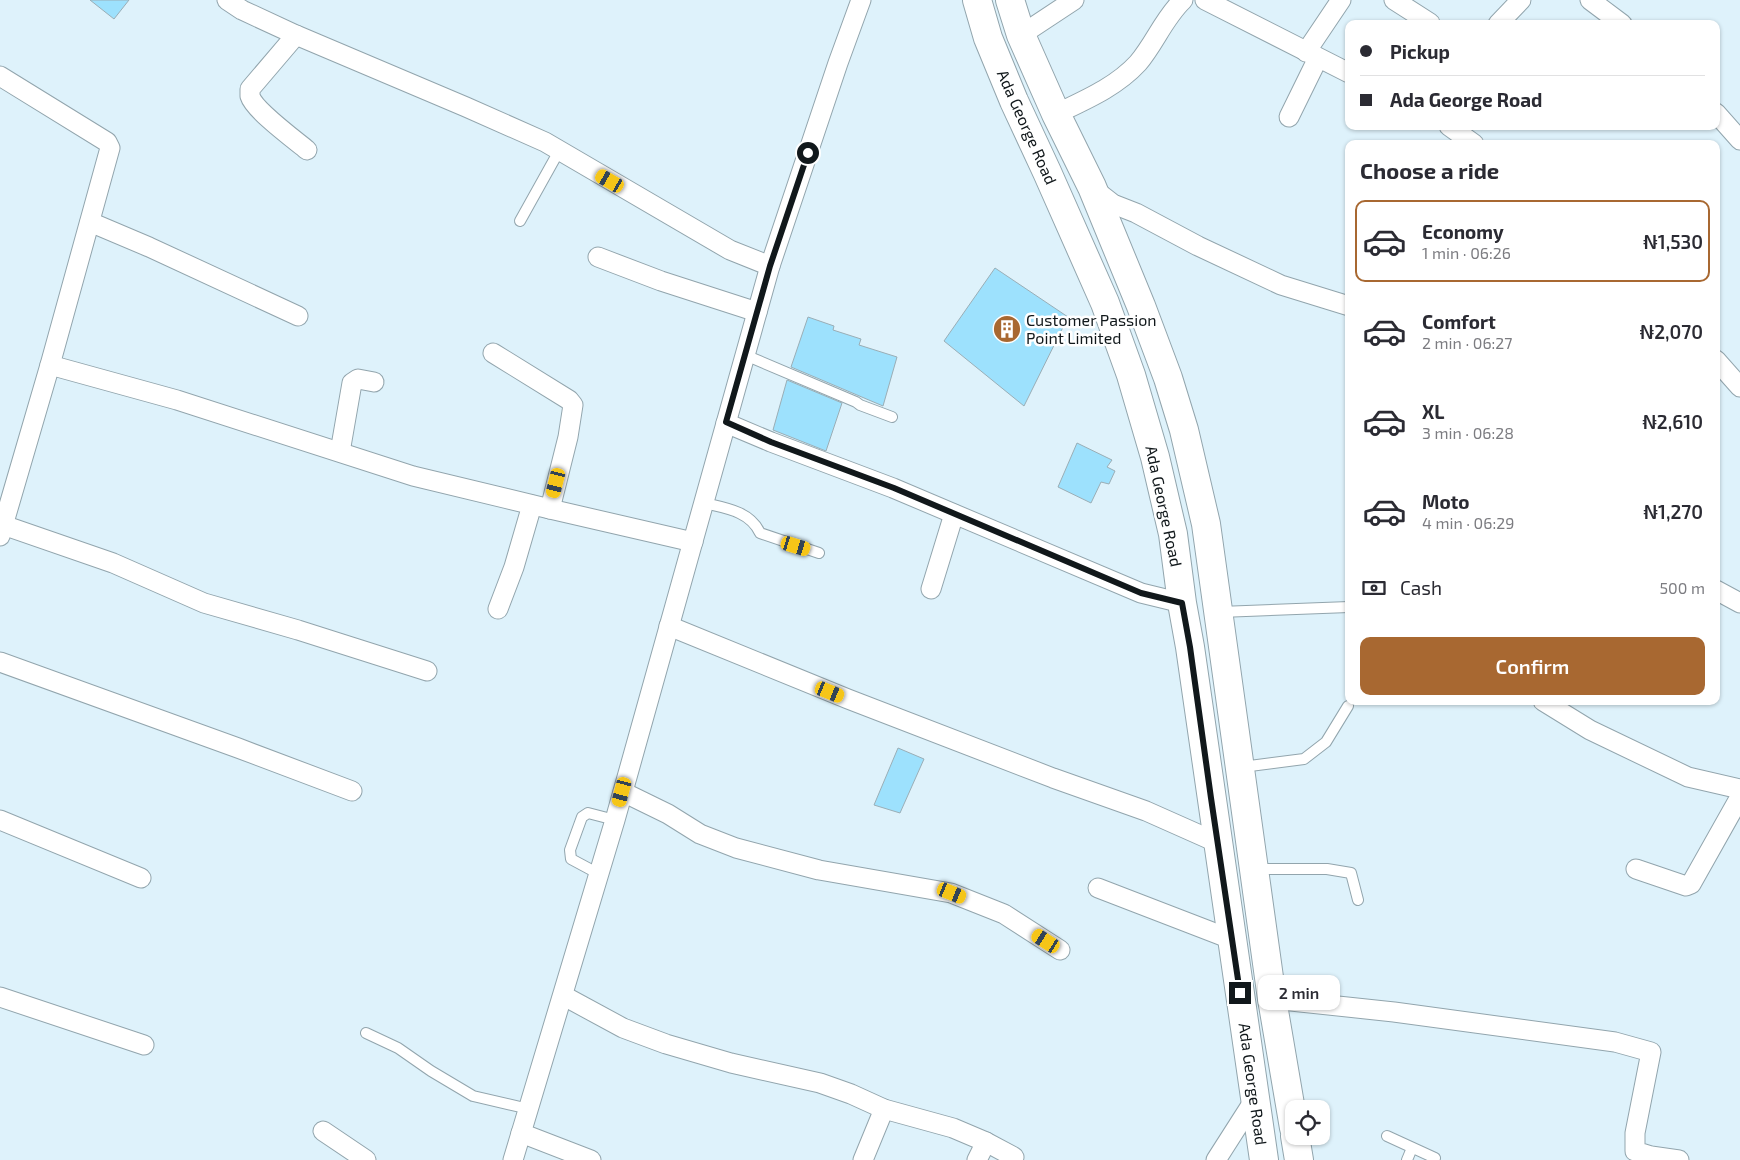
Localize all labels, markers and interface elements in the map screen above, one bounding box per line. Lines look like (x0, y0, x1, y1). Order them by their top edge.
text: Pickup (1390, 40, 1450, 63)
street label: Ada George Road (994, 67, 1061, 187)
text: Ada George Road (1390, 88, 1542, 111)
route start (797, 142, 819, 164)
text: Choose a ride (1360, 157, 1499, 183)
car (593, 167, 626, 195)
icon: car (1362, 219, 1407, 264)
text: Economy (1422, 220, 1504, 243)
text: ₦1,530 (1643, 230, 1703, 253)
text: 1 min · 06:26 (1422, 243, 1511, 262)
icon: car (1362, 309, 1407, 354)
place label: Customer Passion Point Limited (1026, 310, 1157, 347)
text: Comfort (1422, 310, 1496, 333)
building icon: Customer Passion Point Limited (992, 314, 1022, 344)
text: ₦2,070 (1640, 320, 1703, 343)
text: 2 min · 06:27 (1422, 333, 1513, 352)
icon: car (1362, 399, 1407, 444)
text: XL (1422, 400, 1444, 423)
text: ₦2,610 (1642, 410, 1703, 433)
text: 3 min · 06:28 (1422, 423, 1514, 442)
street label: Ada George Road (1142, 444, 1187, 568)
car (545, 467, 566, 499)
icon: car (1362, 489, 1407, 534)
text: Moto (1422, 490, 1470, 513)
text: ₦1,270 (1643, 500, 1703, 523)
text: 4 min · 06:29 (1422, 513, 1514, 532)
car (779, 534, 812, 558)
icon: cash (1360, 574, 1388, 602)
text: Cash (1400, 576, 1442, 599)
text: 500 m (1660, 578, 1705, 597)
button: Confirm (1360, 637, 1705, 695)
car (813, 679, 846, 705)
car (610, 776, 633, 808)
car (935, 880, 968, 906)
car (1029, 927, 1062, 955)
callout: 2 min (1258, 976, 1340, 1010)
route end (1229, 982, 1251, 1004)
text: 2 min (1279, 983, 1319, 1002)
street label: Ada George Road (1235, 1021, 1271, 1146)
map controls (1285, 1100, 1330, 1145)
button: locate (1285, 1100, 1330, 1145)

